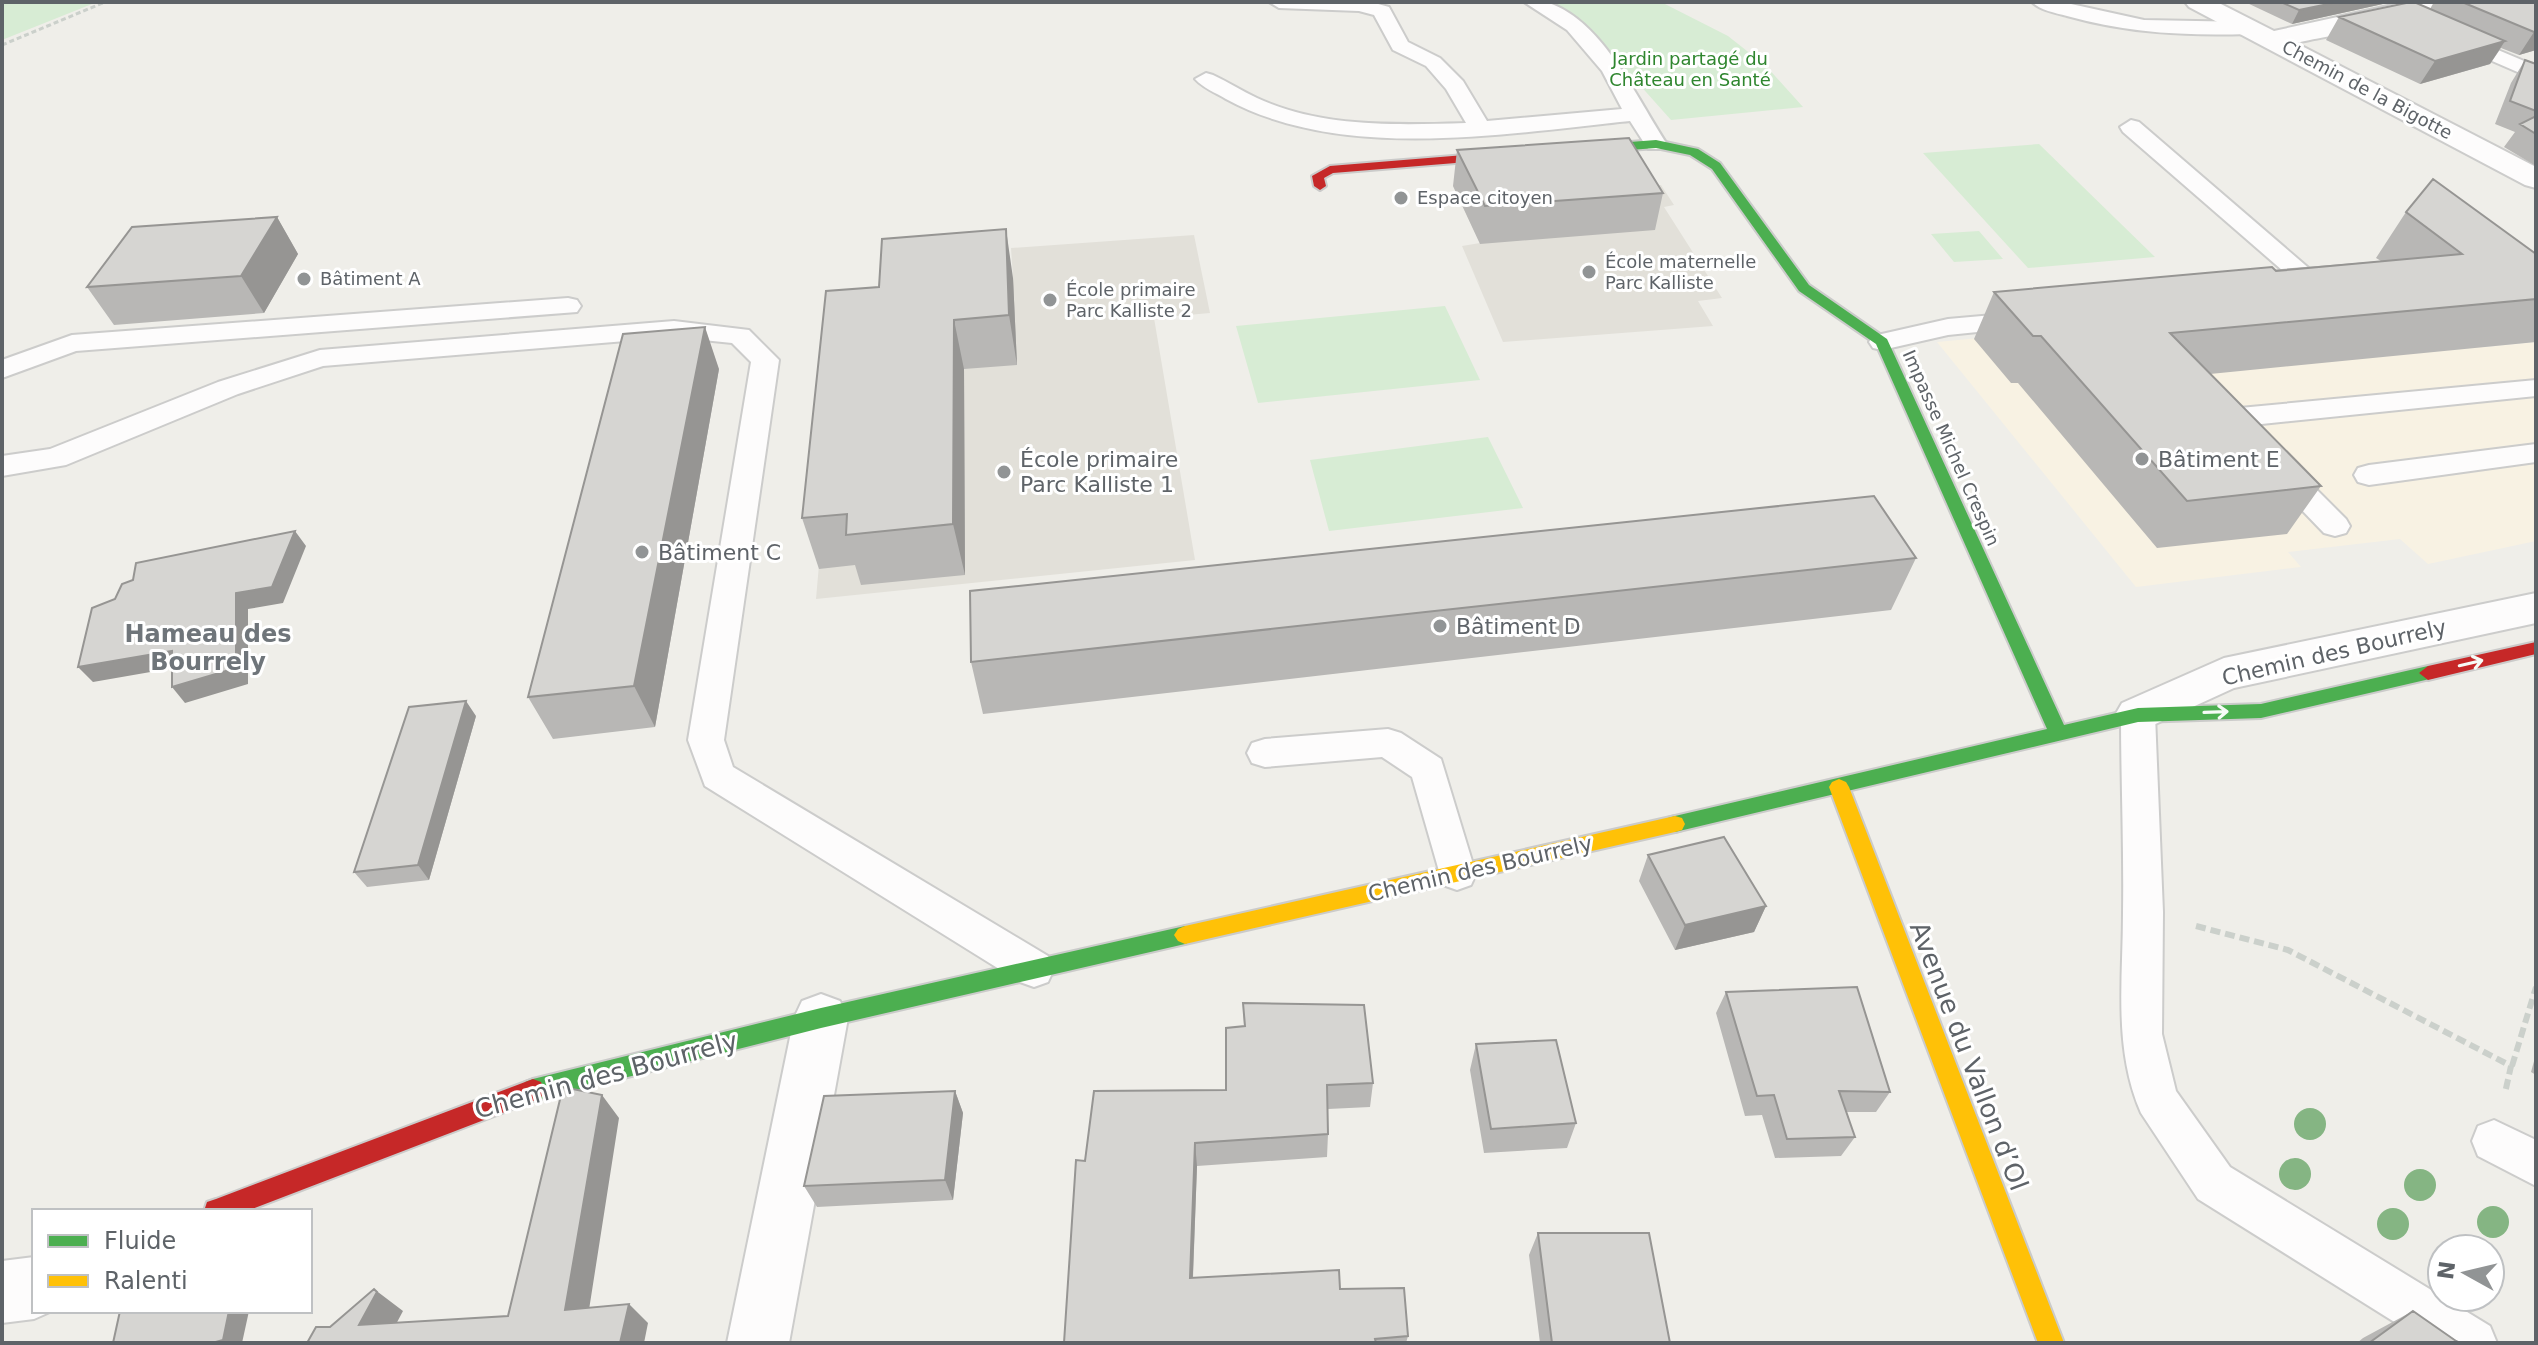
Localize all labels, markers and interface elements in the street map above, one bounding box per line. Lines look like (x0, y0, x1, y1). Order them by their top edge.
street label: Chemin de la Bigotte (2279, 36, 2456, 143)
park label: Jardin partagé du Château en Santé (1609, 48, 1771, 90)
place label: Espace citoyen (1417, 187, 1553, 208)
marker: Espace citoyen (1392, 189, 1410, 207)
place label: École maternelle Parc Kalliste (1605, 251, 1756, 293)
marker: École maternelle Parc Kalliste (1580, 263, 1598, 281)
place label: Bâtiment A (320, 268, 421, 289)
marker: Bâtiment A (295, 270, 313, 288)
place label: École primaire Parc Kalliste 2 (1066, 279, 1196, 321)
marker: École primaire Parc Kalliste 2 (1041, 291, 1059, 309)
street label: Impasse Michel Crespin (1899, 347, 2004, 549)
place label: École primaire Parc Kalliste 1 (1020, 447, 1178, 497)
place label: Bâtiment E (2158, 447, 2280, 472)
marker: Bâtiment E (2133, 450, 2151, 468)
marker: École primaire Parc Kalliste 1 (995, 463, 1013, 481)
place label: Bâtiment C (658, 540, 781, 565)
marker: Bâtiment C (633, 543, 651, 561)
place label: Bâtiment D (1456, 614, 1581, 639)
street label: Chemin des Bourrely (2219, 614, 2449, 690)
marker: Bâtiment D (1431, 617, 1449, 635)
district label: Hameau des Bourrely (125, 620, 291, 676)
one-way arrow (2458, 655, 2483, 670)
one-way arrow (2202, 705, 2229, 720)
street label: Chemin des Bourrely (1365, 830, 1595, 906)
street label: Avenue du Vallon d’Ol (1904, 917, 2034, 1195)
street label: Chemin des Bourrely (471, 1025, 741, 1125)
legend (32, 1209, 312, 1313)
text: Fluide (104, 1227, 176, 1255)
north arrow (2426, 1233, 2506, 1313)
text: N (2433, 1259, 2460, 1281)
text: Ralenti (104, 1267, 188, 1295)

